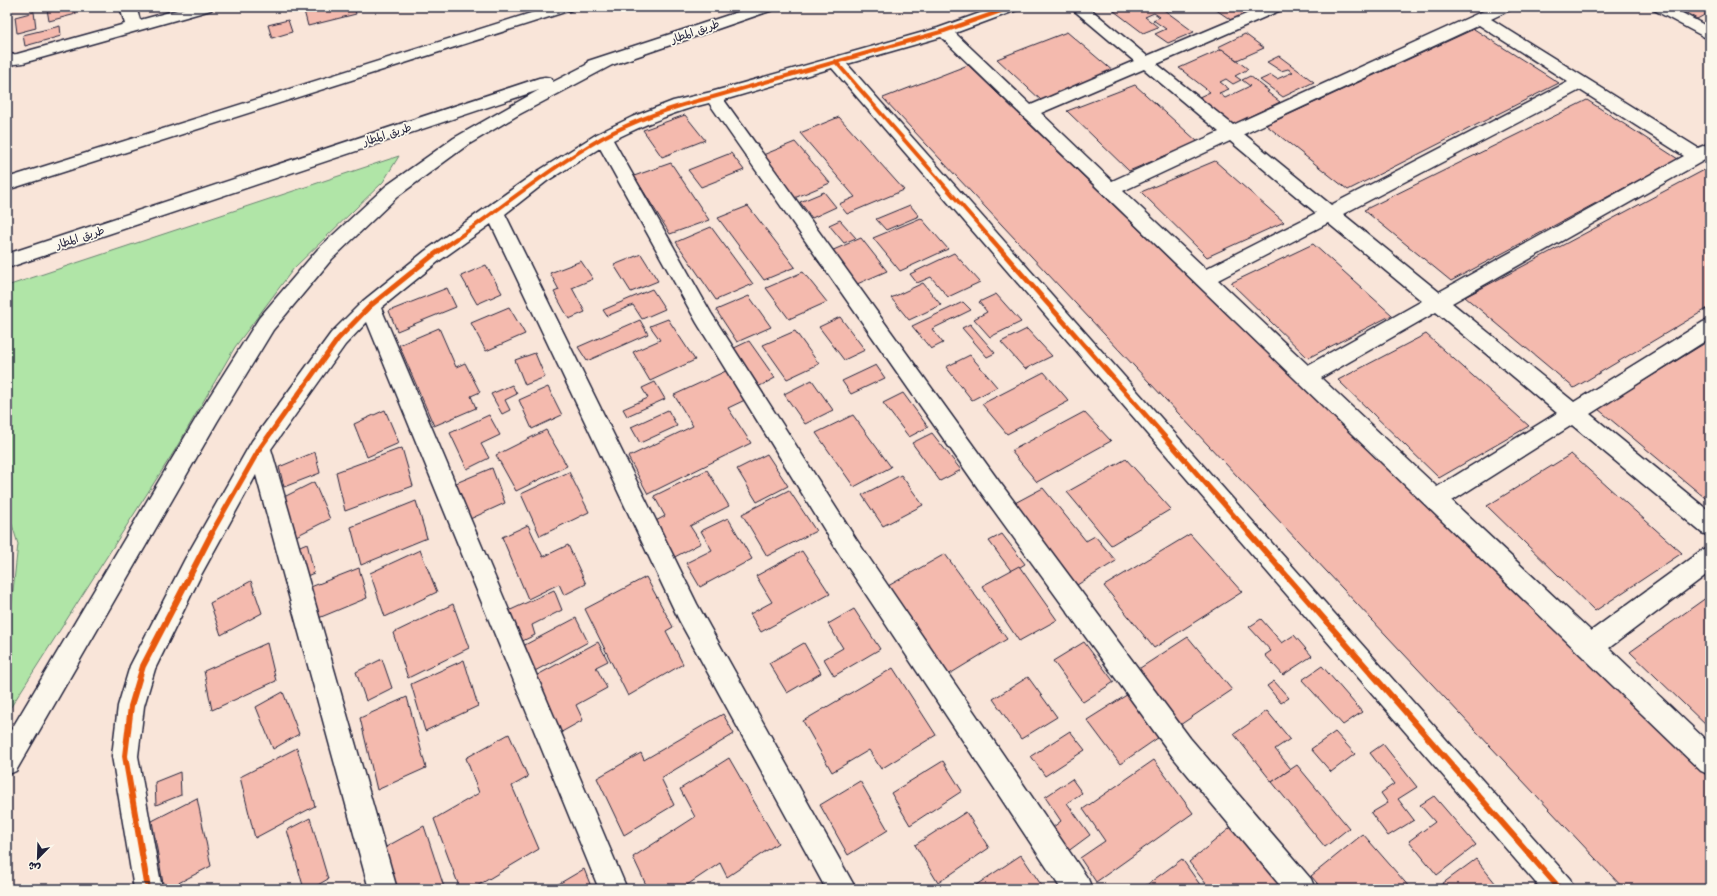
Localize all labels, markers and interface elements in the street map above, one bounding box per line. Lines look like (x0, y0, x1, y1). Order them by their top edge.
street label: طريق المطار (668, 16, 722, 47)
street label: طريق المطار (360, 120, 414, 150)
street label: طريق المطار (53, 223, 107, 253)
north arrow (18, 838, 58, 878)
text: ش (26, 857, 43, 876)

